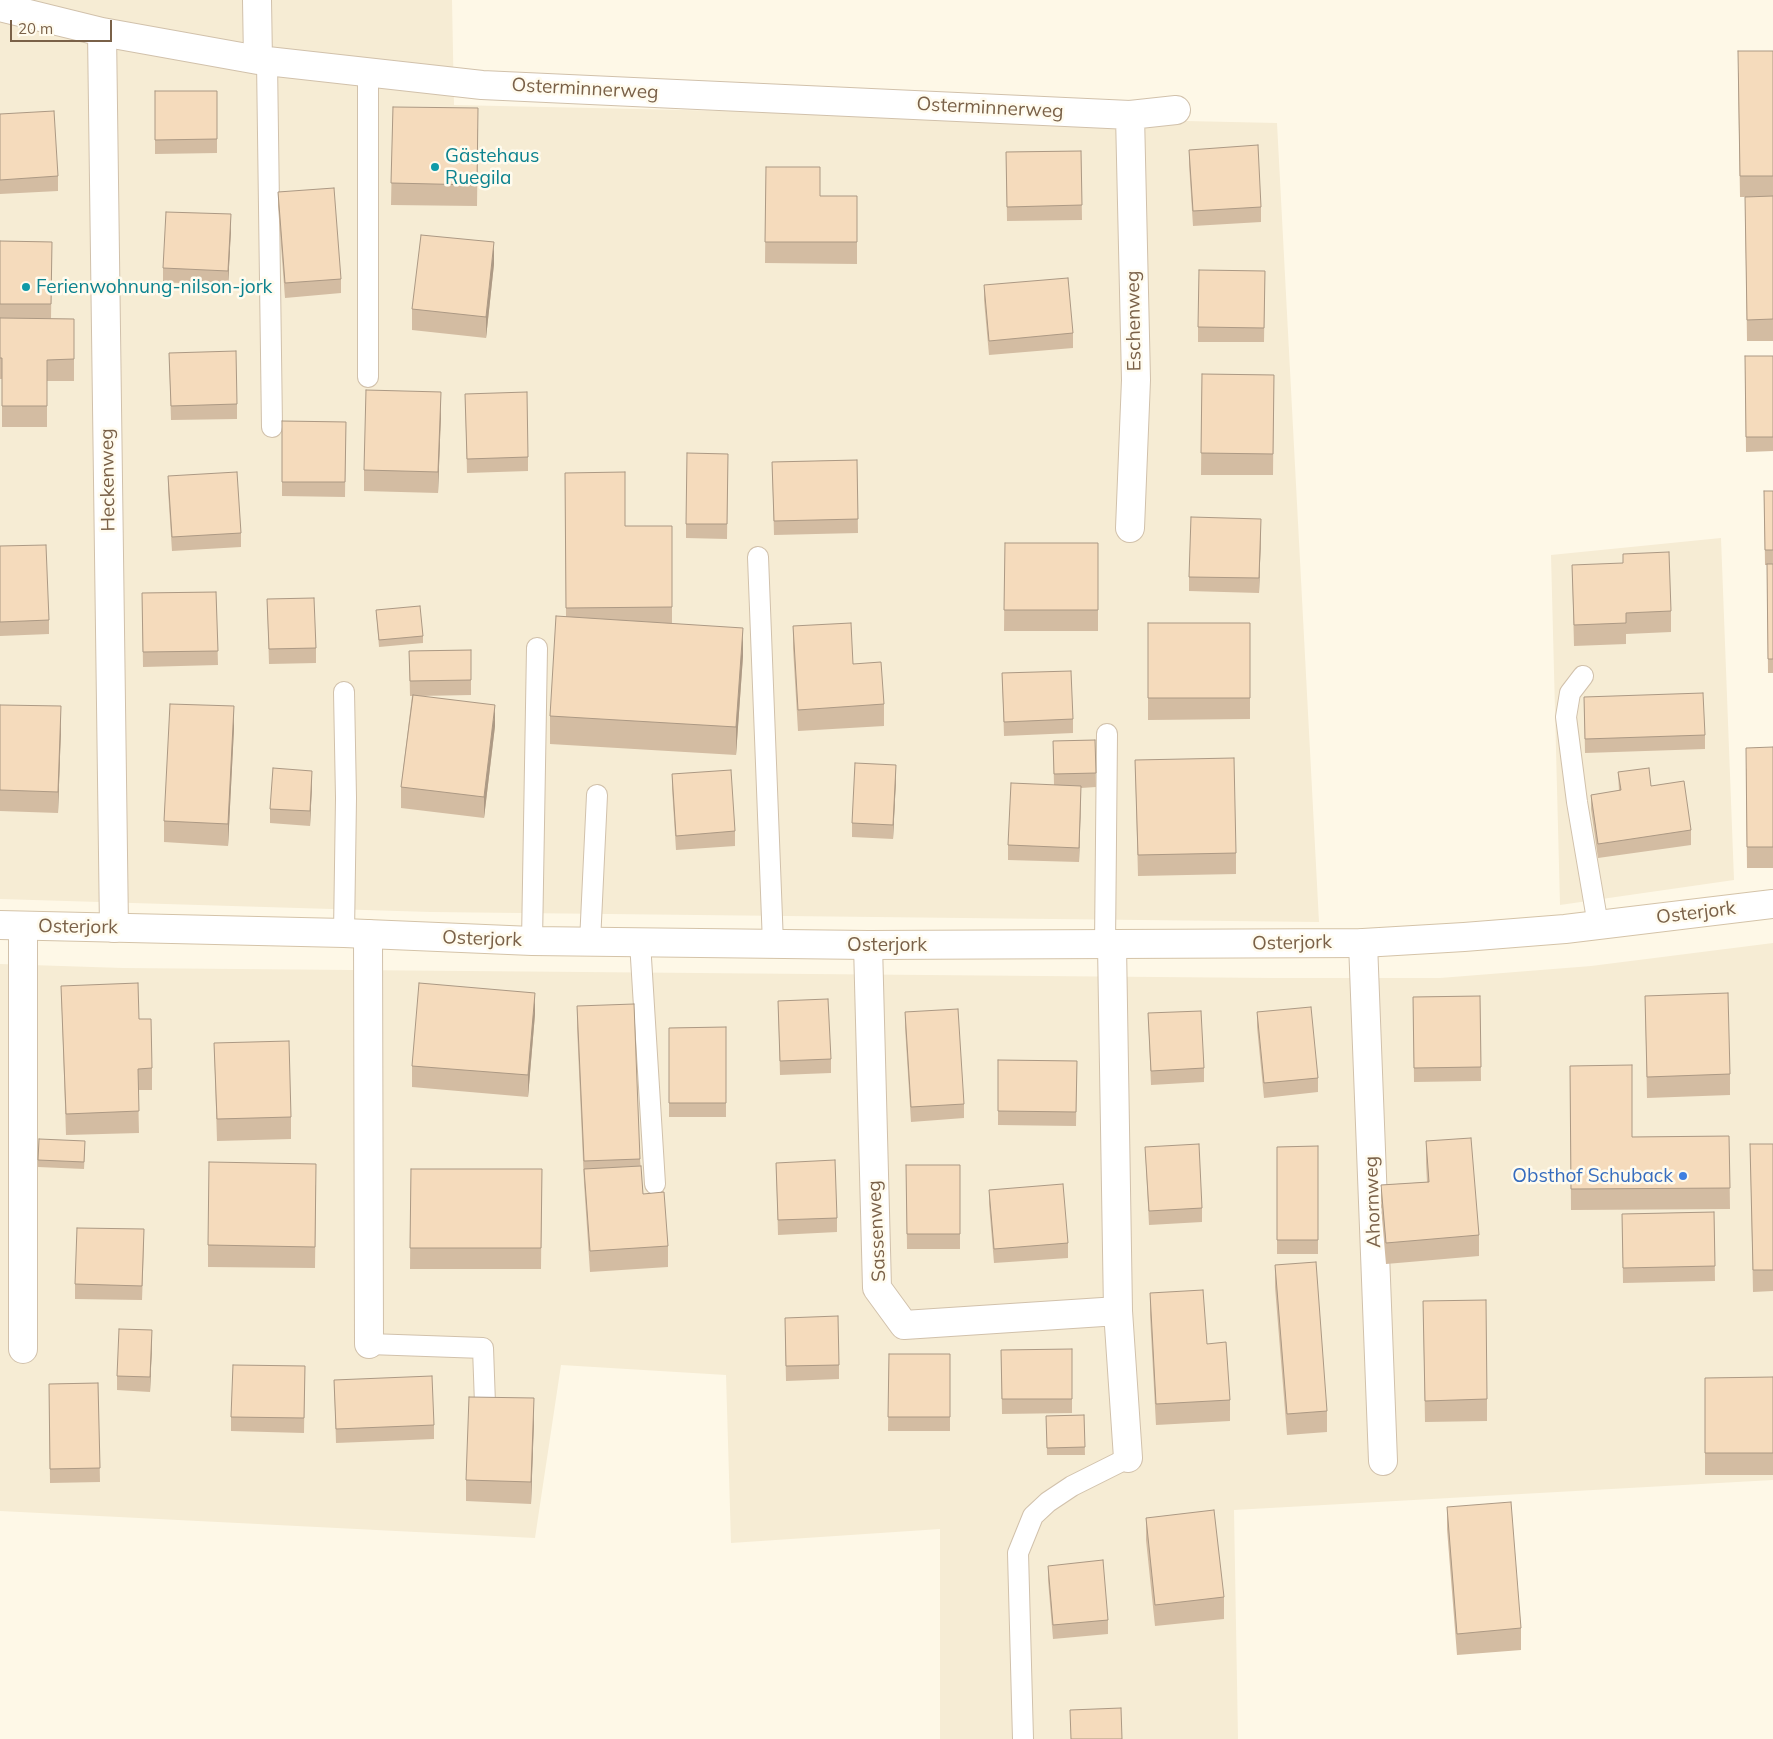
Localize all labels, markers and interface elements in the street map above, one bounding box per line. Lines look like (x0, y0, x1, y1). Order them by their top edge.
scale bar (12, 10, 115, 42)
text: 20 m (18, 19, 53, 38)
street label: Osterminnerweg (511, 74, 659, 104)
street label: Osterminnerweg (916, 93, 1064, 123)
place label: Gästehaus Ruegila (445, 145, 539, 189)
marker: Gästehaus Ruegila (429, 161, 441, 173)
street label: Eschenweg (1122, 271, 1146, 371)
place label: Ferienwohnung-nilson-jork (36, 276, 272, 298)
marker: Ferienwohnung-nilson-jork (20, 281, 32, 293)
street label: Heckenweg (96, 428, 120, 532)
street label: Osterjork (1655, 897, 1737, 929)
street label: Osterjork (38, 915, 118, 939)
street label: Osterjork (442, 926, 522, 952)
street label: Osterjork (1252, 931, 1332, 955)
street label: Osterjork (847, 934, 927, 956)
street label: Ahornweg (1360, 1156, 1386, 1248)
place label: Obsthof Schuback (1512, 1165, 1673, 1187)
marker: Obsthof Schuback (1677, 1170, 1689, 1182)
street label: Sassenweg (863, 1180, 891, 1282)

